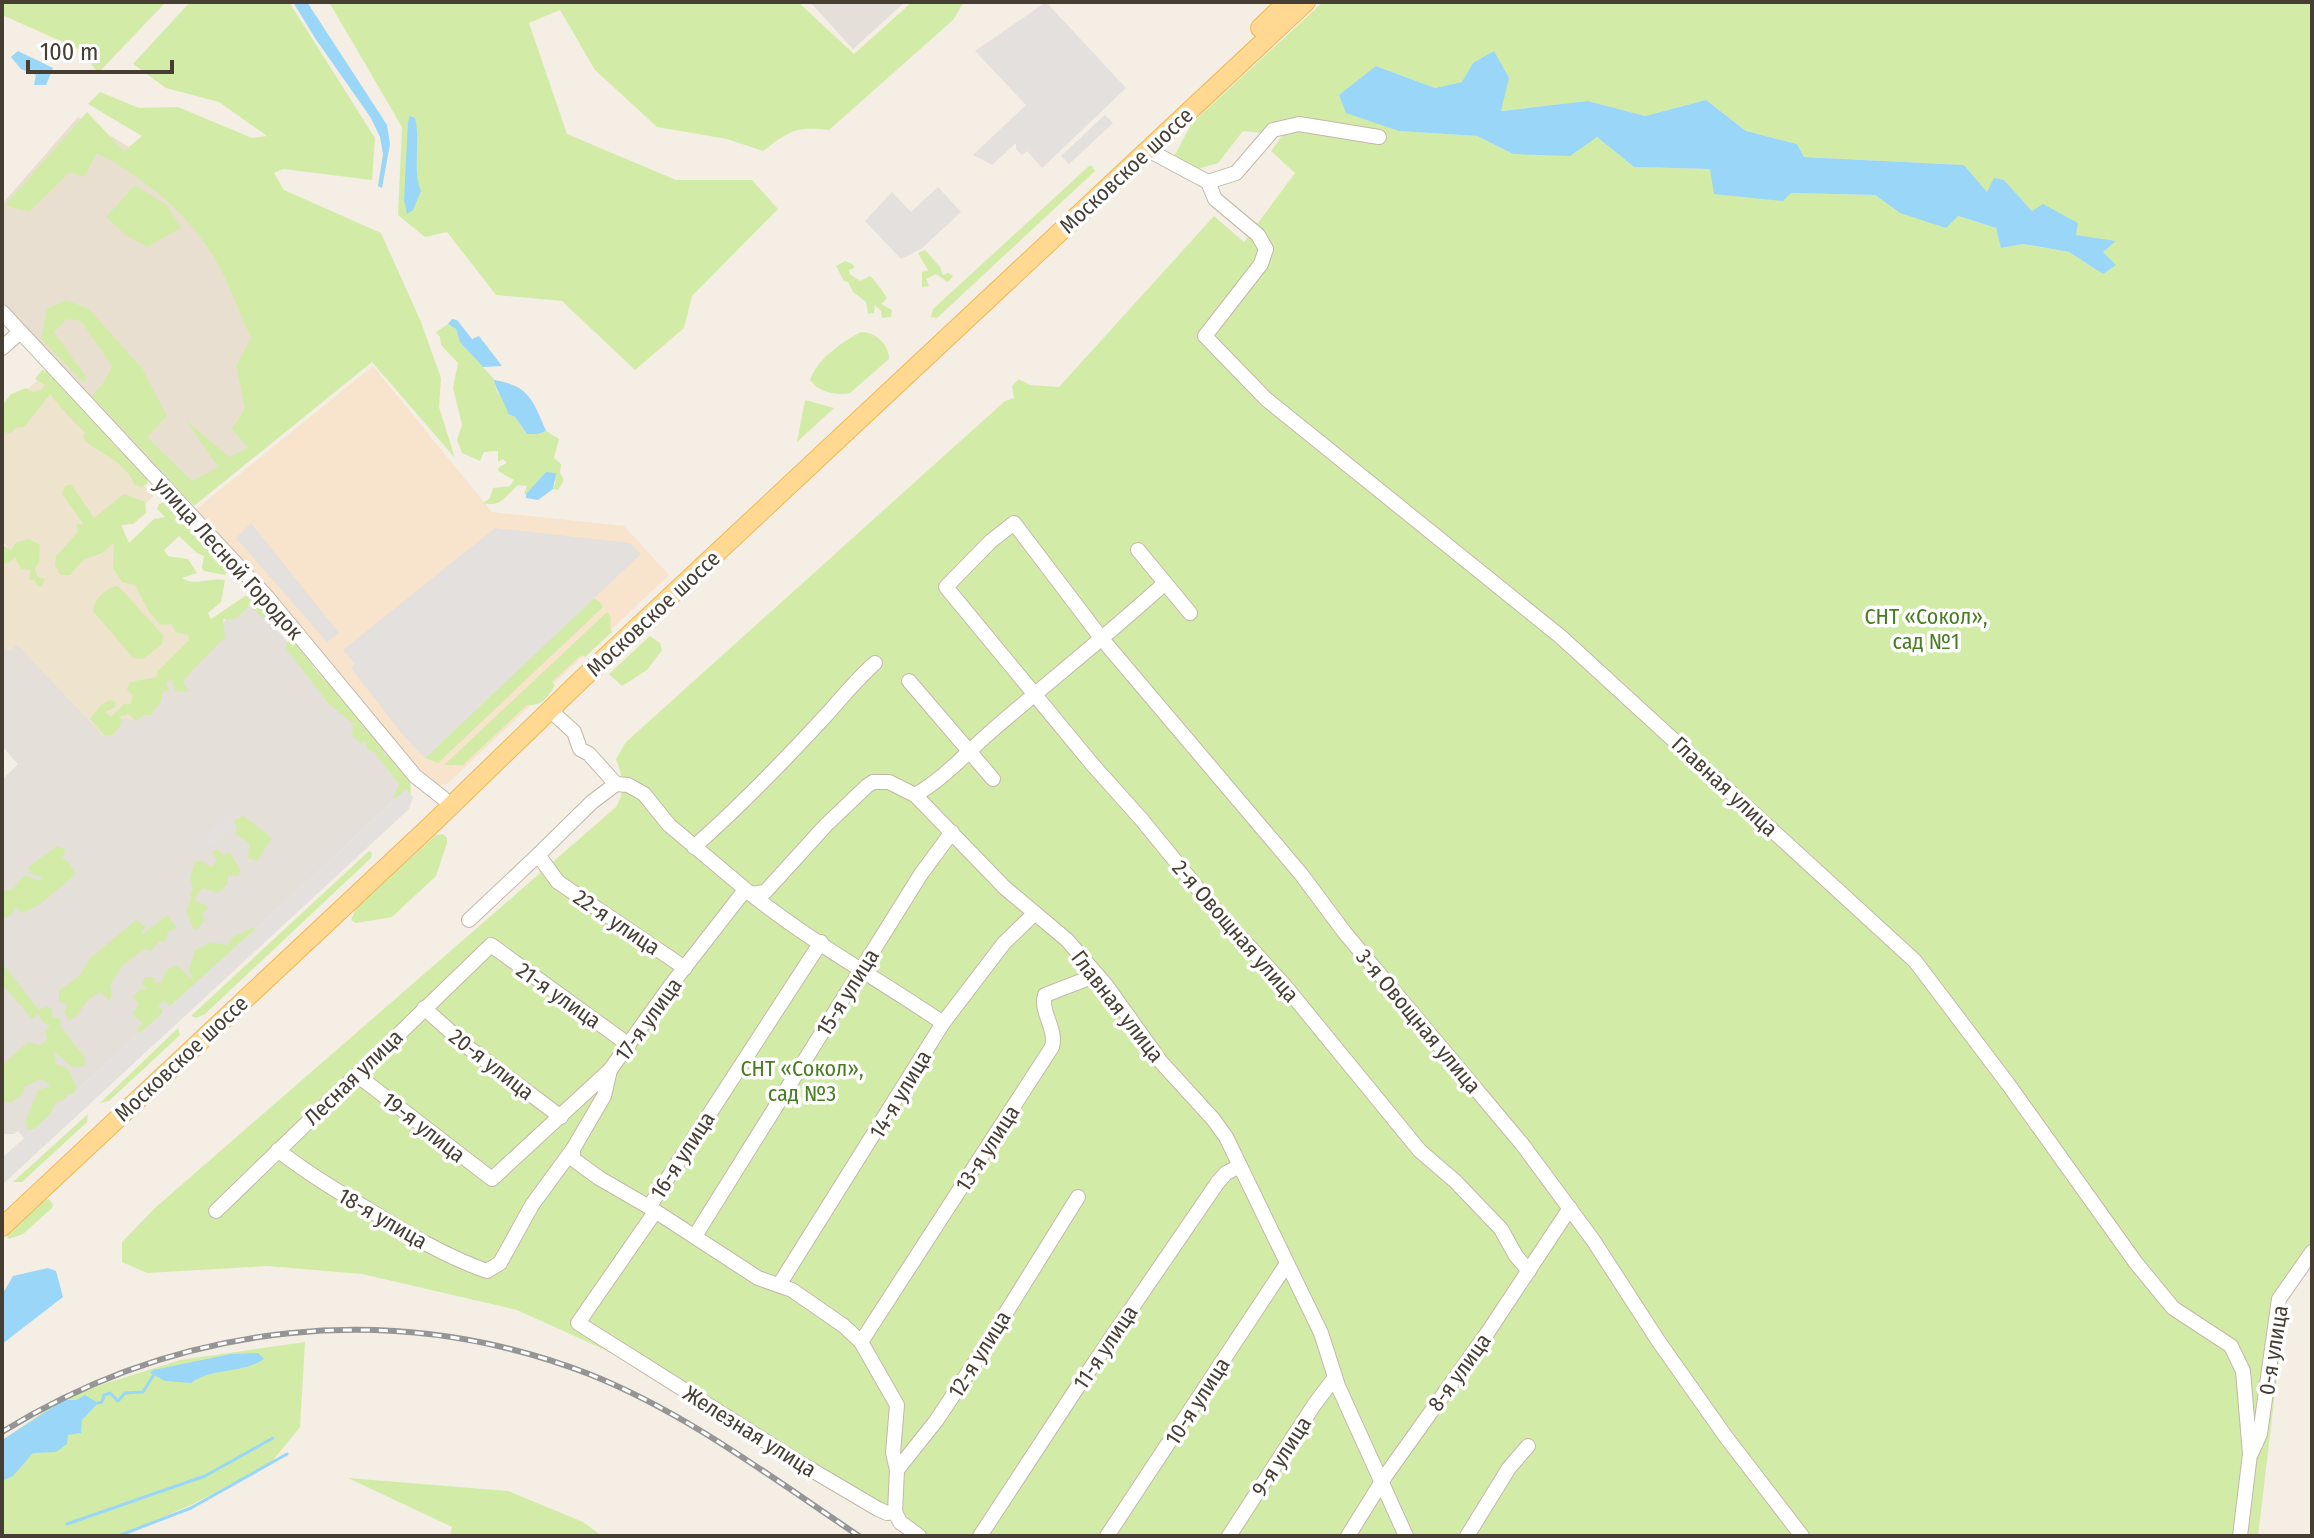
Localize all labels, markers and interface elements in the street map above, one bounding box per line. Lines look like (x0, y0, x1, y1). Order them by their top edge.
scale bar (28, 24, 172, 74)
text: 100 m (40, 38, 98, 66)
street label: Московское шоссе (1054, 102, 1199, 239)
street label: улица Лесной Городок (149, 472, 309, 646)
street label: Московское шоссе (581, 545, 726, 682)
park label: СНТ «Сокол», сад №1 (1864, 603, 1988, 655)
street label: Главная улица (1666, 731, 1783, 842)
street label: 2-я Овощная улица (1167, 855, 1305, 1008)
street label: 22-я улица (568, 884, 665, 961)
street label: 15-я улица (810, 944, 885, 1041)
street label: 3-я Овощная улица (1351, 944, 1487, 1099)
street label: Главная улица (1065, 945, 1170, 1068)
street label: 21-я улица (511, 957, 606, 1034)
street label: 17-я улица (609, 972, 688, 1066)
street label: Московское шоссе (109, 990, 254, 1127)
street label: 20-я улица (444, 1023, 539, 1106)
street label: Лесная улица (298, 1024, 408, 1131)
street label: 14-я улица (864, 1045, 937, 1143)
park label: СНТ «Сокол», сад №3 (740, 1055, 864, 1107)
street label: 19-я улица (377, 1086, 471, 1168)
street label: 13-я улица (950, 1100, 1025, 1197)
street label: 16-я улица (644, 1107, 721, 1204)
street label: 18-я улица (333, 1182, 432, 1255)
street label: 11-я улица (1067, 1300, 1143, 1395)
street label: 0-я улица (2253, 1303, 2294, 1397)
street label: 12-я улица (942, 1306, 1017, 1403)
street label: 8-я улица (1422, 1328, 1497, 1417)
street label: 10-я улица (1159, 1352, 1236, 1450)
street label: Железная улица (678, 1380, 821, 1483)
street label: 9-я улица (1246, 1411, 1317, 1501)

